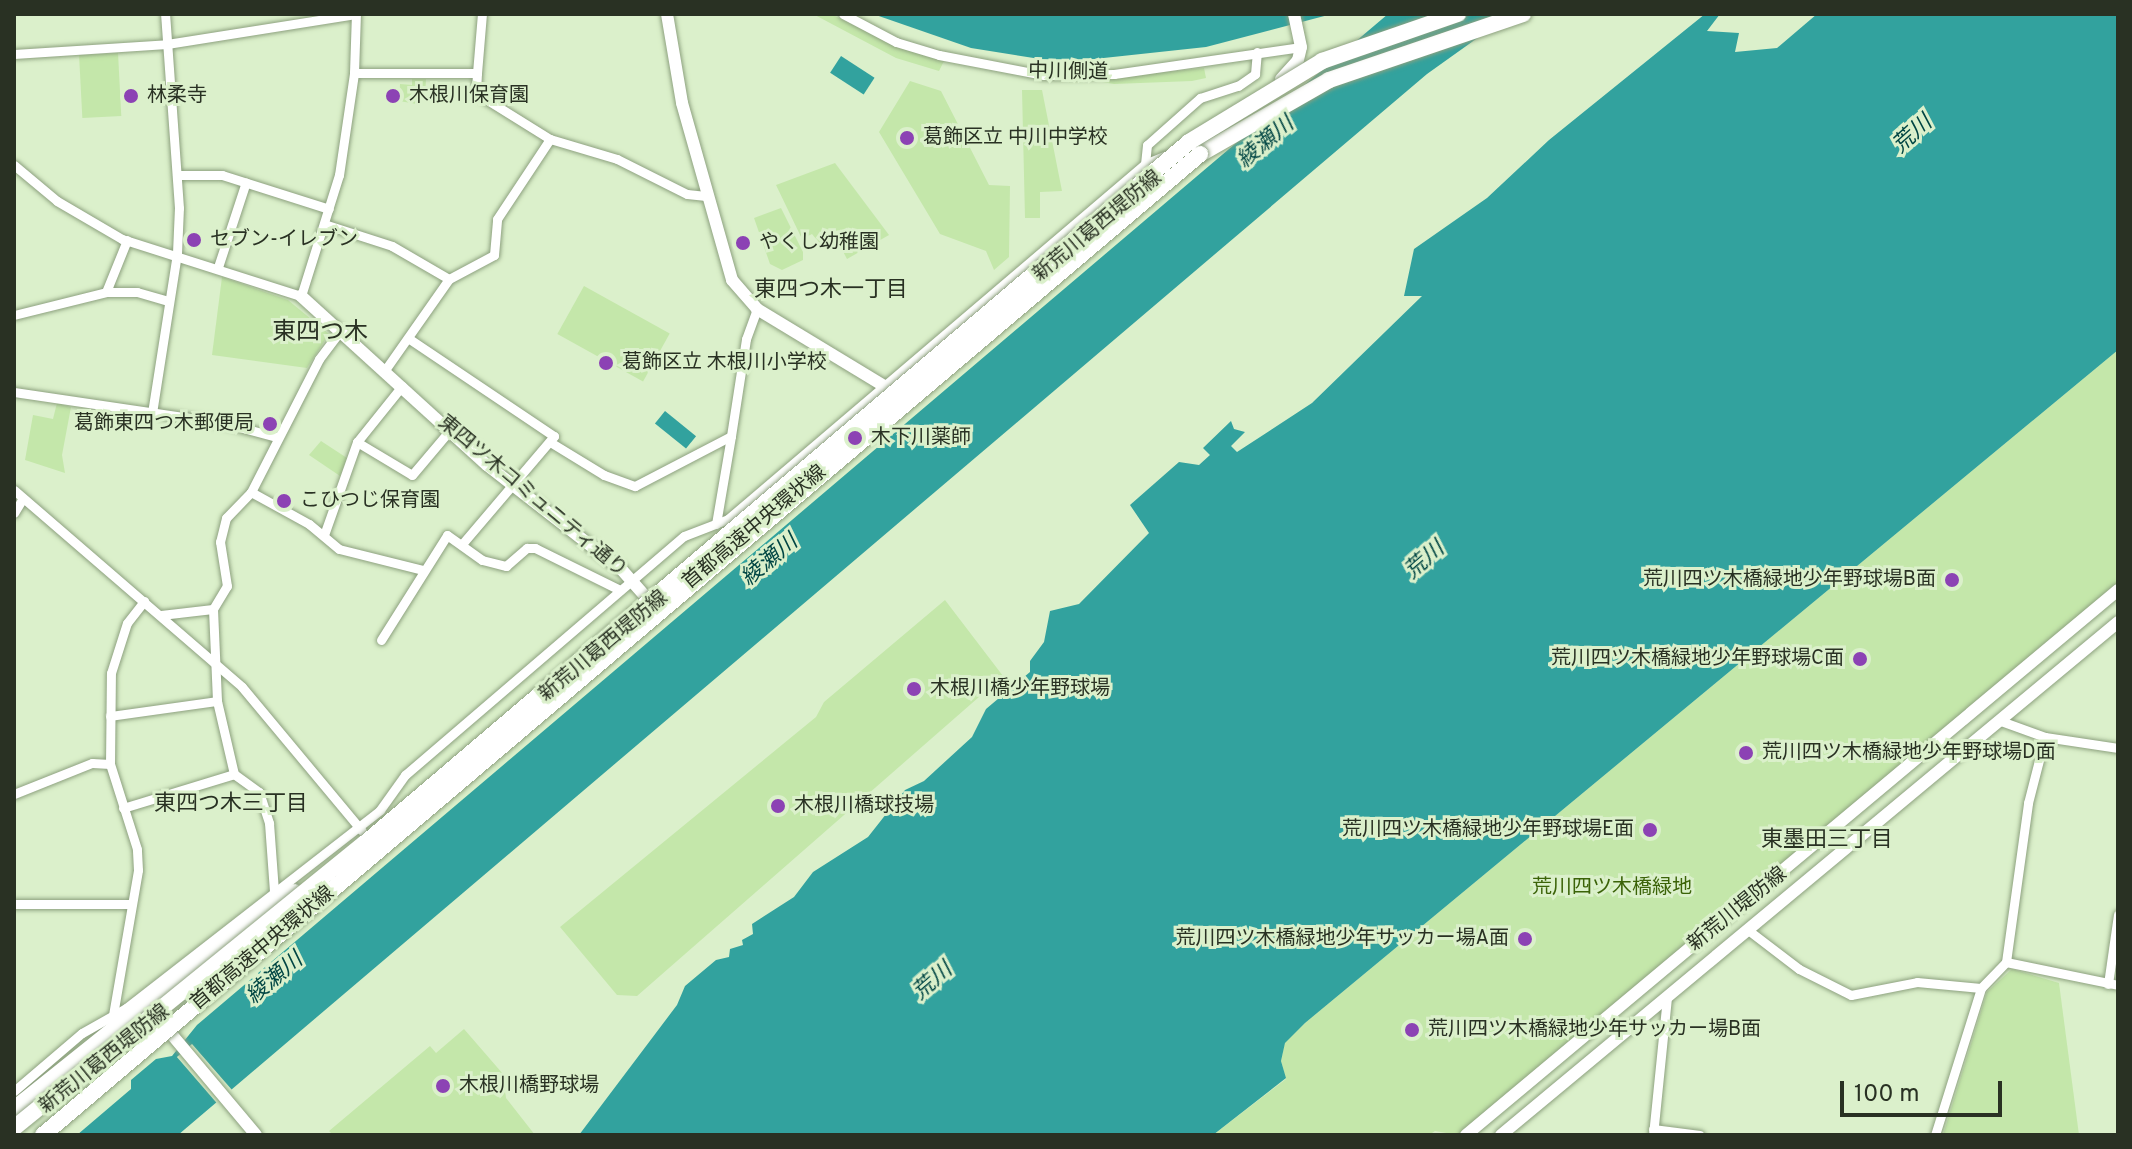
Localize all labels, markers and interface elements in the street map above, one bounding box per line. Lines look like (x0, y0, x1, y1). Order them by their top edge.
street label: 中川側道 (1028, 60, 1108, 86)
place label: 林柔寺 (147, 84, 207, 108)
place label: 木根川保育園 (409, 84, 529, 108)
marker: 林柔寺 (122, 87, 140, 105)
marker: 木根川保育園 (384, 87, 402, 105)
water label: 荒川 (1888, 110, 1938, 160)
water label: 綾瀬川 (1232, 112, 1300, 174)
place label: 葛飾区立 中川中学校 (923, 126, 1108, 150)
marker: 葛飾区立 中川中学校 (898, 129, 916, 147)
street label: 新荒川葛西堤防線 (1029, 166, 1167, 288)
place label: セブン-イレブン (210, 228, 358, 252)
marker: セブン-イレブン (185, 231, 203, 249)
place label: やくし幼稚園 (759, 231, 879, 255)
marker: やくし幼稚園 (734, 234, 752, 252)
district label: 東四つ木一丁目 (754, 278, 908, 304)
district label: 東四つ木 (272, 320, 368, 348)
place label: 葛飾区立 木根川小学校 (622, 351, 827, 375)
marker: 葛飾区立 木根川小学校 (597, 354, 615, 372)
street label: 東四ツ木コミュニティ通り (432, 411, 632, 583)
place label: 葛飾東四つ木郵便局 (74, 412, 254, 436)
marker: 葛飾東四つ木郵便局 (261, 415, 279, 433)
place label: 木下川薬師 (871, 426, 971, 450)
marker: 木下川薬師 (846, 429, 864, 447)
street label: 首都高速中央環状線 (678, 461, 832, 595)
place label: こひつじ保育園 (300, 489, 440, 513)
marker: こひつじ保育園 (275, 492, 293, 510)
water label: 綾瀬川 (736, 530, 804, 592)
water label: 荒川 (1400, 537, 1450, 585)
place label: 荒川四ツ木橋緑地少年野球場B面 (1643, 568, 1936, 592)
marker: 荒川四ツ木橋緑地少年野球場B面 (1943, 571, 1961, 589)
street label: 新荒川葛西堤防線 (535, 586, 673, 708)
place label: 荒川四ツ木橋緑地少年野球場C面 (1551, 647, 1844, 671)
marker: 荒川四ツ木橋緑地少年野球場C面 (1851, 650, 1869, 668)
place label: 木根川橋少年野球場 (930, 677, 1110, 701)
marker: 木根川橋少年野球場 (905, 680, 923, 698)
place label: 荒川四ツ木橋緑地少年野球場D面 (1762, 741, 2056, 765)
marker: 荒川四ツ木橋緑地少年野球場D面 (1737, 744, 1755, 762)
district label: 東四つ木三丁目 (154, 792, 308, 818)
place label: 木根川橋球技場 (794, 794, 934, 818)
marker: 木根川橋球技場 (769, 797, 787, 815)
place label: 荒川四ツ木橋緑地少年野球場E面 (1342, 818, 1634, 842)
marker: 荒川四ツ木橋緑地少年野球場E面 (1641, 821, 1659, 839)
district label: 東墨田三丁目 (1761, 828, 1893, 854)
street label: 新荒川堤防線 (1684, 863, 1792, 957)
park label: 荒川四ツ木橋緑地 (1532, 876, 1692, 900)
street label: 首都高速中央環状線 (186, 882, 340, 1016)
place label: 荒川四ツ木橋緑地少年サッカー場A面 (1175, 927, 1509, 951)
marker: 荒川四ツ木橋緑地少年サッカー場A面 (1516, 930, 1534, 948)
water label: 綾瀬川 (241, 948, 309, 1010)
water label: 荒川 (908, 958, 958, 1006)
street label: 新荒川葛西堤防線 (35, 1000, 175, 1120)
place label: 荒川四ツ木橋緑地少年サッカー場B面 (1428, 1018, 1761, 1042)
marker: 荒川四ツ木橋緑地少年サッカー場B面 (1403, 1021, 1421, 1039)
scale bar (1844, 1065, 2006, 1115)
place label: 木根川橋野球場 (459, 1074, 599, 1098)
marker: 木根川橋野球場 (434, 1077, 452, 1095)
text: 100 m (1854, 1080, 1920, 1110)

